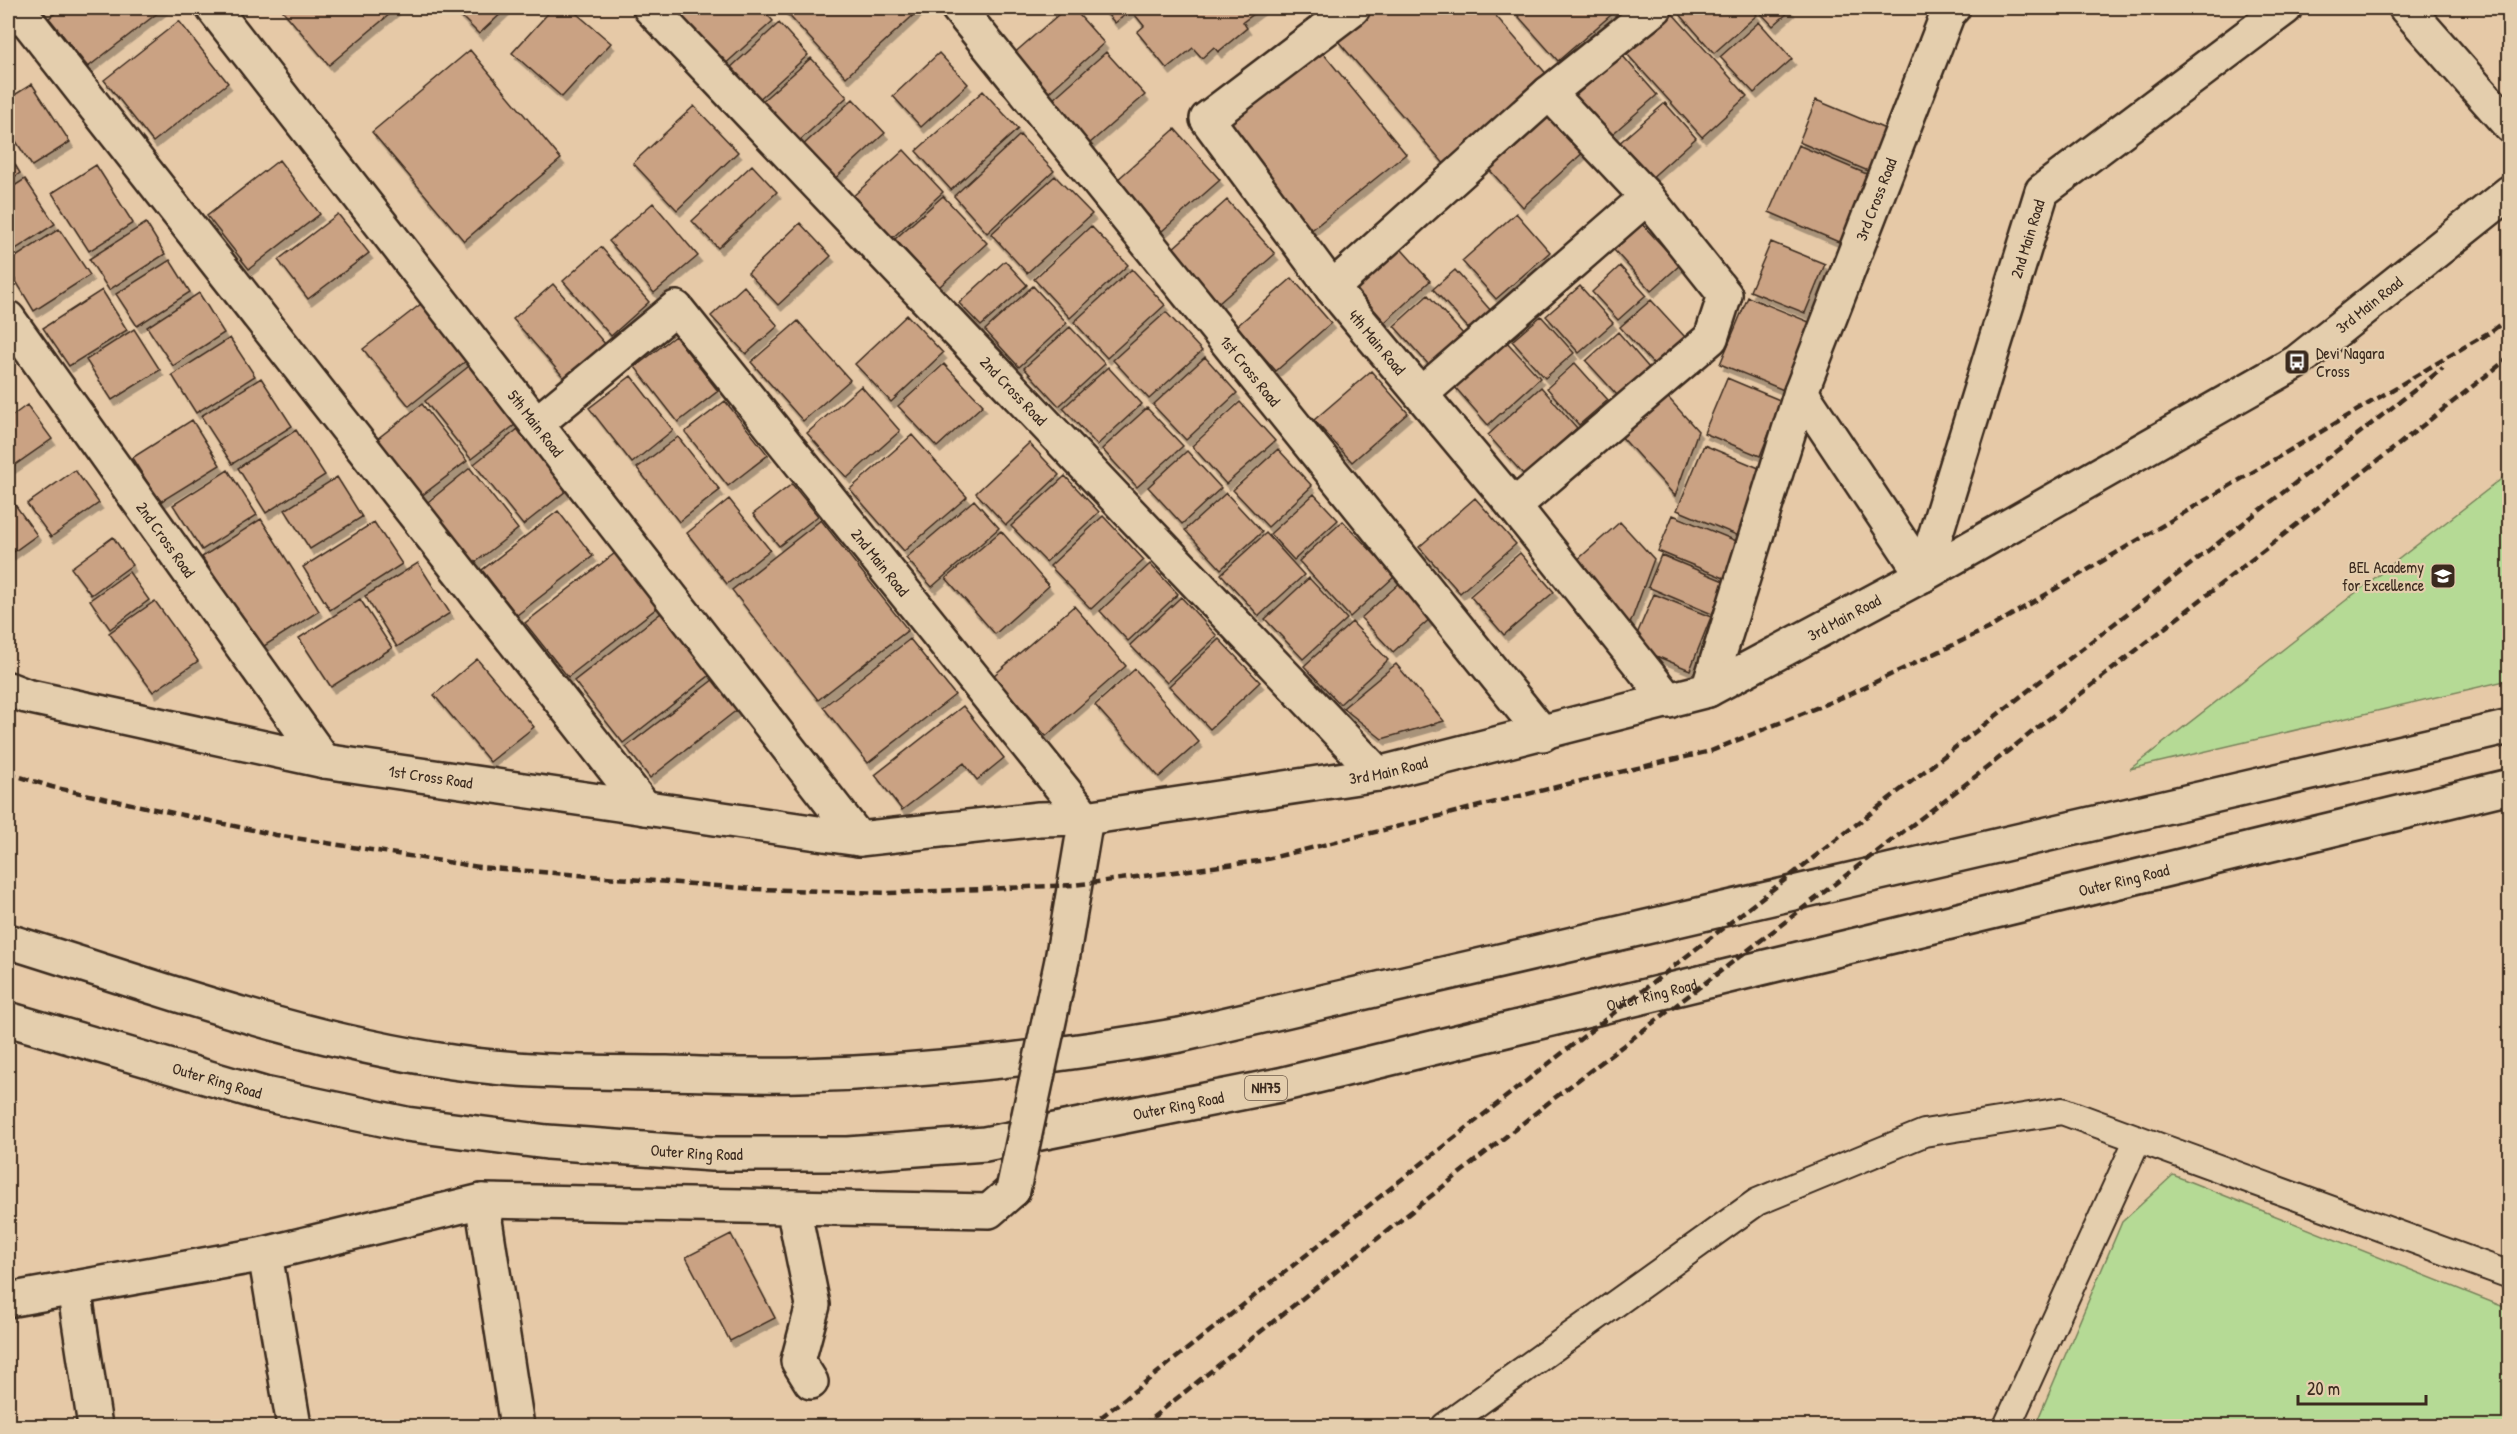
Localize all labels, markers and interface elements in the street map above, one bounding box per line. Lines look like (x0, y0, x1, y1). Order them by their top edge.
street label: 3rd Cross Road (1850, 155, 1902, 244)
street label: 2nd Main Road (2005, 197, 2050, 281)
street label: 3rd Main Road (2331, 271, 2407, 338)
street label: 4th Main Road (1344, 305, 1411, 379)
street label: 1st Cross Road (1215, 331, 1286, 411)
place label: Devi Nagara Cross (2316, 342, 2384, 382)
bus stop icon: Devi Nagara Cross (2282, 347, 2312, 377)
street label: 2nd Cross Road (975, 351, 1052, 430)
street label: 5th Main Road (503, 385, 569, 461)
street label: 2nd Cross Road (131, 497, 201, 582)
street label: 2nd Main Road (846, 524, 914, 601)
place label: BEL Academy for Excellence (2342, 556, 2425, 596)
school or university icon: BEL Academy for Excellence (2428, 561, 2458, 591)
street label: 3rd Main Road (1804, 589, 1884, 646)
street label: 3rd Main Road (1347, 751, 1430, 789)
street label: 1st Cross Road (387, 760, 474, 794)
street label: Outer Ring Road (2076, 858, 2171, 901)
street label: Outer Ring Road (1604, 973, 1699, 1016)
street label: Outer Ring Road (170, 1057, 265, 1104)
road number: NH75 (1245, 1076, 1287, 1100)
street label: Outer Ring Road (1131, 1086, 1226, 1125)
street label: Outer Ring Road (650, 1139, 743, 1165)
scale bar (2298, 1368, 2426, 1406)
text: 20 m (2307, 1376, 2340, 1401)

